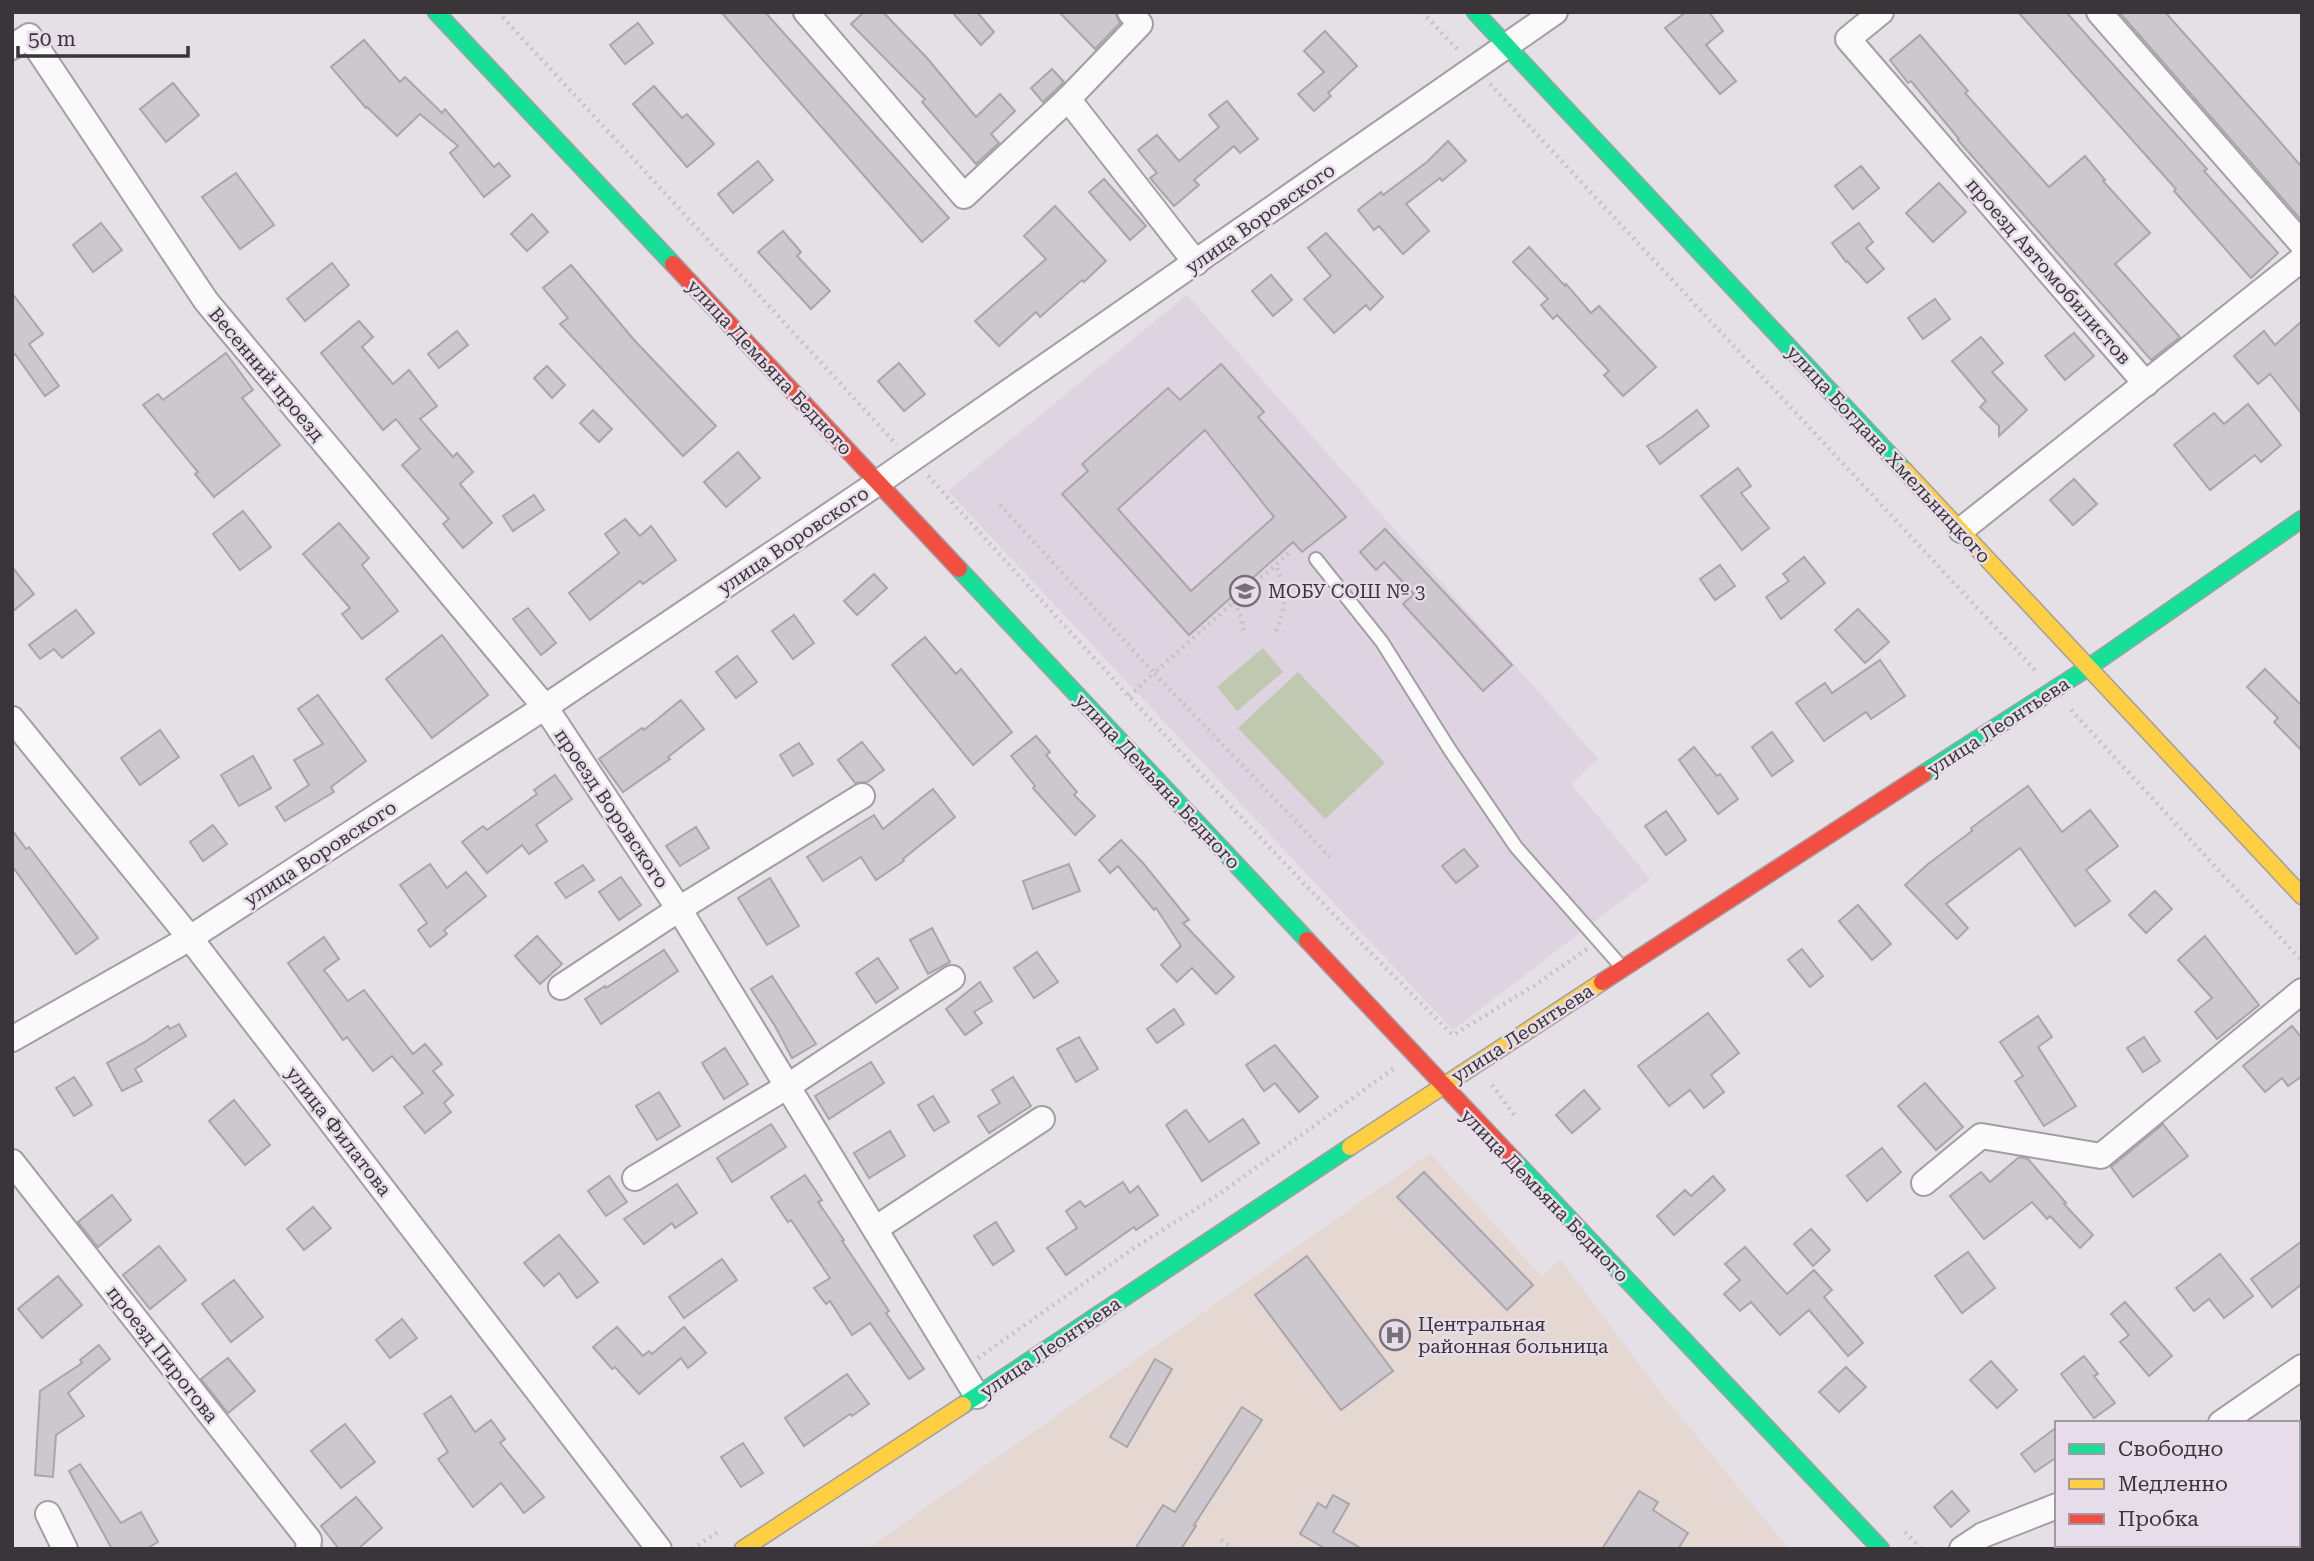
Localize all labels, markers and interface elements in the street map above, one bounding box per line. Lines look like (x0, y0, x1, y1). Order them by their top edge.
scale bar (18, 14, 187, 58)
text: 50 m (28, 27, 76, 51)
street label: улица Воровского (1181, 158, 1339, 279)
street label: проезд Автомобилистов (1961, 173, 2136, 369)
street label: улица Демьяна Бедного (682, 275, 857, 460)
street label: Весенний проезд (204, 303, 329, 446)
street label: улица Богдана Хмельницкого (1782, 341, 1996, 568)
street label: улица Воровского (713, 481, 873, 599)
school or university icon: МОБУ СОШ № 3 (1228, 574, 1262, 608)
place label: МОБУ СОШ № 3 (1268, 580, 1425, 603)
street label: улица Леонтьева (1923, 672, 2074, 781)
street label: улица Демьяна Бедного (1070, 689, 1245, 874)
street label: проезд Воровского (550, 724, 674, 892)
street label: улица Воровского (240, 796, 401, 911)
street label: улица Леонтьева (1447, 979, 1598, 1088)
street label: улица Филатова (281, 1062, 397, 1201)
street label: улица Демьяна Бедного (1456, 1104, 1633, 1287)
street label: проезд Пирогова (102, 1281, 224, 1428)
street label: улица Леонтьева (976, 1291, 1126, 1403)
place label: Центральная районная больница (1418, 1313, 1609, 1358)
hospital icon: Центральная районная больница (1378, 1318, 1412, 1352)
legend (2055, 1421, 2300, 1547)
text: Свободно (2118, 1437, 2224, 1461)
text: Медленно (2118, 1472, 2228, 1496)
text: Пробка (2118, 1507, 2199, 1531)

